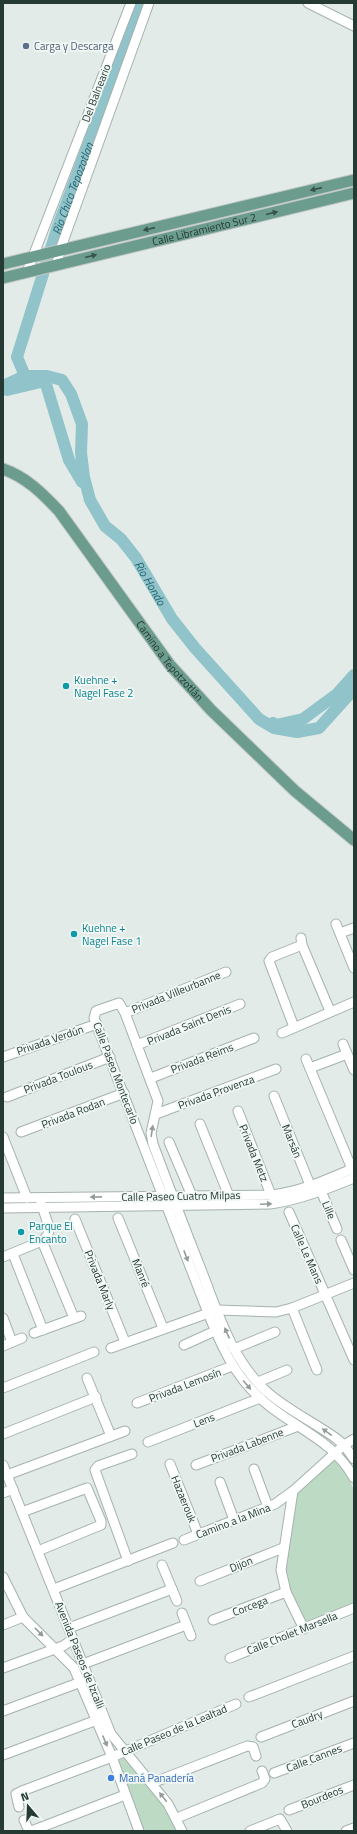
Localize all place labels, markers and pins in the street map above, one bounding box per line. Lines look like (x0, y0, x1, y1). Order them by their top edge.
place label: Carga y Descarga (34, 38, 114, 54)
marker: Carga y Descarga (21, 41, 31, 51)
place label: Kuehne + Nagel Fase 2 (74, 672, 133, 701)
marker: Kuehne + Nagel Fase 2 (61, 681, 71, 691)
place label: Kuehne + Nagel Fase 1 (82, 920, 141, 949)
marker: Kuehne + Nagel Fase 1 (69, 929, 79, 939)
place label: Parque El Encanto (29, 1218, 73, 1247)
marker: Parque El Encanto (16, 1227, 26, 1237)
place label: Maná Panadería (119, 1770, 195, 1786)
marker: Maná Panadería (106, 1773, 116, 1783)

